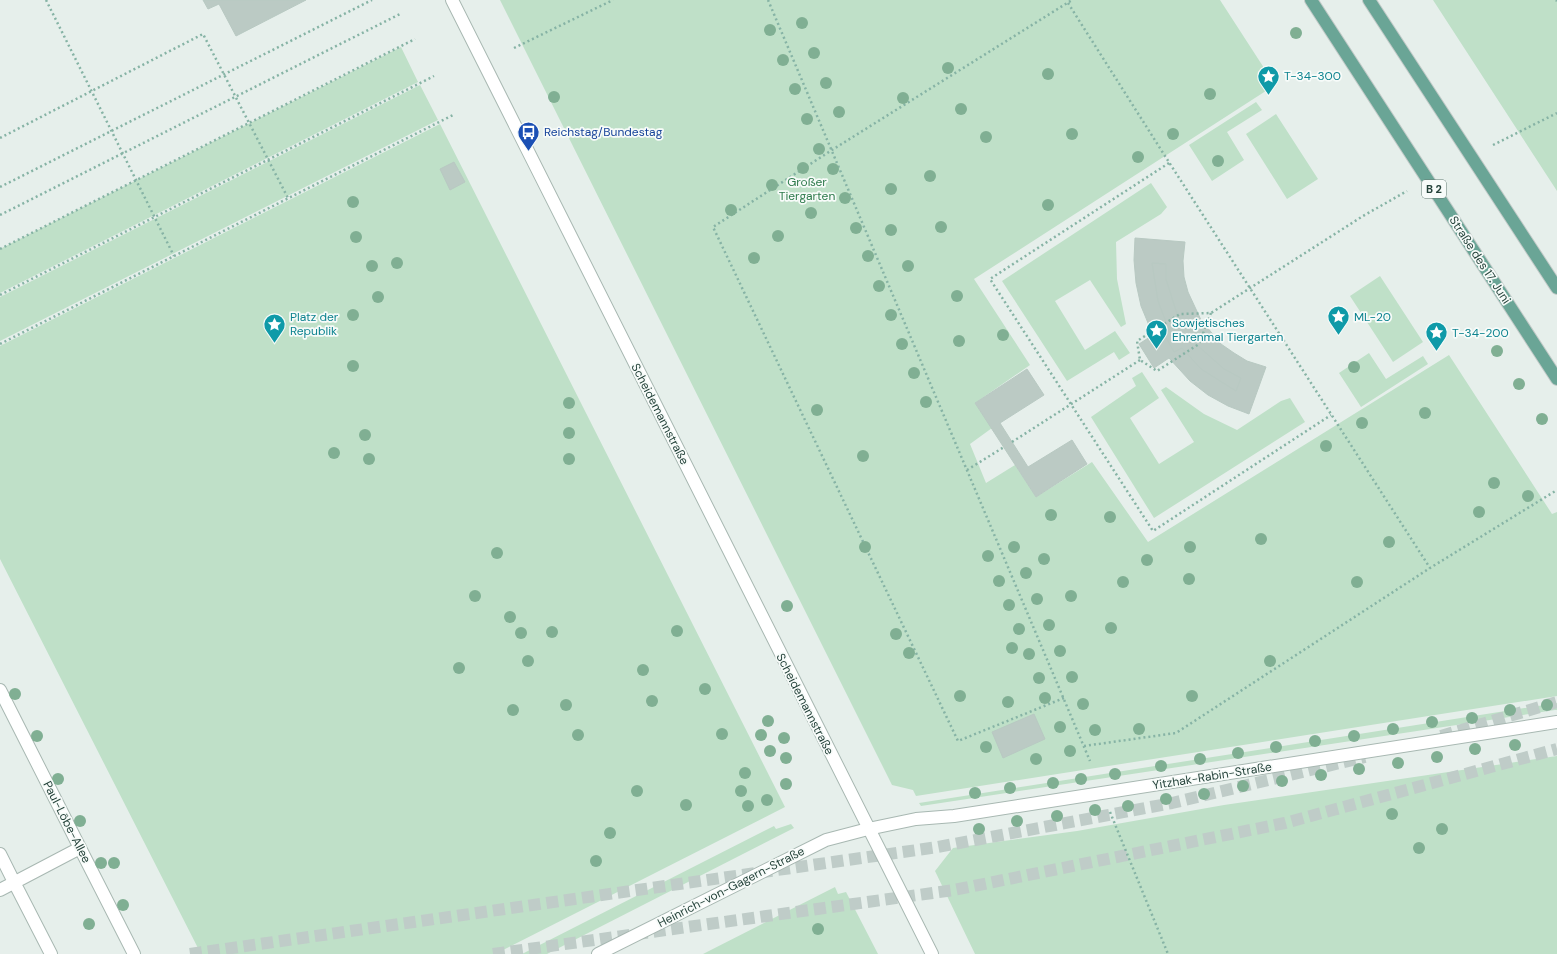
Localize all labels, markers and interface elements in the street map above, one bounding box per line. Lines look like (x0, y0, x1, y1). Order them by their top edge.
place icon: T-34-300 (1256, 63, 1282, 96)
place label: T-34-300 (1284, 68, 1341, 84)
bus stop icon: Reichstag/Bundestag (516, 119, 542, 152)
place label: Reichstag/Bundestag (544, 124, 663, 140)
park label: Großer Tiergarten (779, 174, 835, 204)
road number: B 2 (1422, 180, 1446, 198)
street label: Straße des 17. Juni (1446, 213, 1514, 307)
place icon: ML-20 (1325, 304, 1351, 337)
place label: Platz der Republik (290, 309, 339, 339)
place label: ML-20 (1354, 309, 1391, 325)
place icon: Platz der Republik (262, 311, 288, 344)
place label: Sowjetisches Ehrenmal Tiergarten (1172, 315, 1283, 345)
place icon: Sowjetisches Ehrenmal Tiergarten (1144, 317, 1170, 350)
place icon: T-34-200 (1423, 320, 1449, 353)
place label: T-34-200 (1452, 325, 1509, 341)
street label: Scheidemannstraße (627, 361, 693, 468)
street label: Scheidemannstraße (772, 651, 838, 758)
street label: Yitzhak-Rabin-Straße (1151, 759, 1273, 793)
street label: Paul-Löbe-Allee (39, 778, 95, 866)
street label: Heinrich-von-Gagern-Straße (655, 843, 807, 931)

